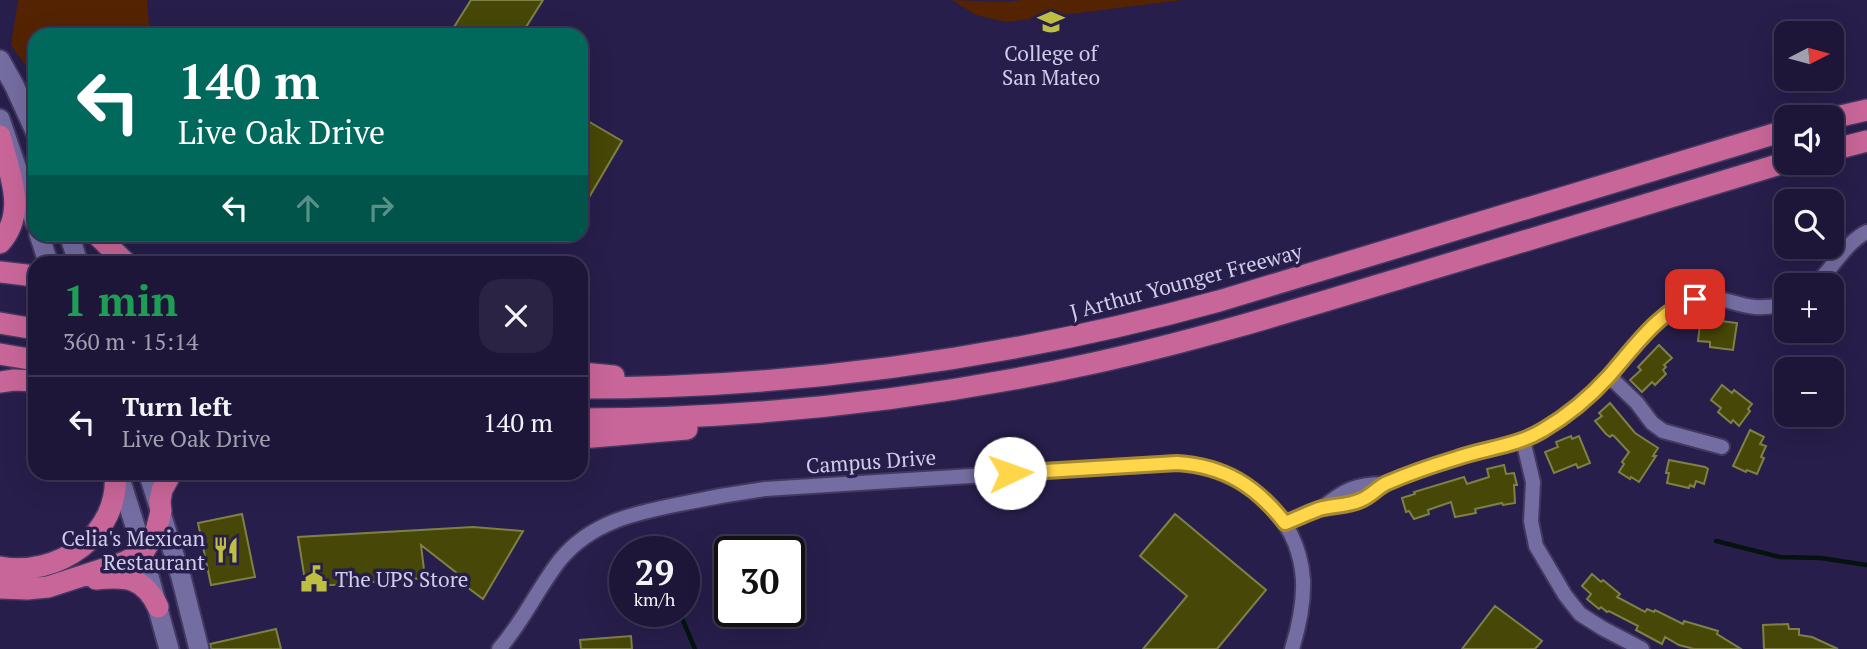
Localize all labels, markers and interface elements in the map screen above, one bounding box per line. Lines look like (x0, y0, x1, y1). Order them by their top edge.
school or university icon: College of San Mateo (1036, 7, 1066, 37)
north arrow (1774, 21, 1844, 91)
map controls (1774, 21, 1844, 427)
place label: College of San Mateo (1002, 39, 1100, 91)
text: 140 m (178, 48, 320, 113)
icon: left (63, 56, 154, 147)
button: sound (1774, 105, 1844, 175)
text: Live Oak Drive (178, 111, 385, 153)
icon: left (216, 189, 254, 227)
icon: ahead (289, 189, 327, 227)
icon: right (362, 189, 400, 227)
button: search (1774, 189, 1844, 259)
street label: J Arthur Younger Freeway (1067, 236, 1306, 325)
pin (1665, 269, 1725, 329)
text: 1 min (63, 272, 178, 328)
button: + (1774, 273, 1844, 343)
button: close (479, 279, 553, 353)
icon: arrive (1676, 280, 1714, 318)
text: 360 m · 15:14 (63, 326, 198, 357)
button: − (1774, 357, 1844, 427)
text: Turn left (122, 389, 232, 423)
icon: left (63, 403, 101, 441)
text: 140 m (483, 405, 553, 439)
text: Live Oak Drive (122, 423, 271, 454)
position arrow (973, 436, 1047, 510)
street label: Campus Drive (805, 442, 937, 480)
place label: Celia's Mexican Restaurant (61, 524, 206, 576)
restaurant icon: Celia's Mexican Restaurant (211, 535, 241, 565)
speed limit sign: 30 (714, 536, 805, 627)
text: 29 (635, 549, 674, 595)
public building icon: The UPS Store (299, 564, 329, 594)
place label: The UPS Store (335, 565, 468, 593)
text: km/h (634, 587, 675, 611)

